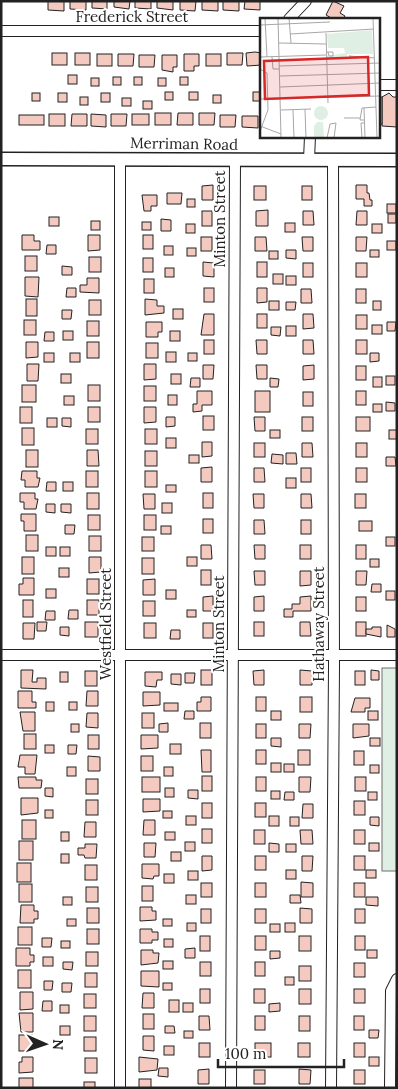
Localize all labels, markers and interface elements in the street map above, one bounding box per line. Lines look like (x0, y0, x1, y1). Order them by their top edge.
street label: Frederick Street (76, 7, 189, 26)
inset map (260, 18, 380, 138)
street label: Merriman Road (130, 133, 238, 154)
street label: Minton Street (210, 170, 229, 268)
street label: Hathaway Street (309, 566, 328, 682)
street label: Westfield Street (96, 568, 115, 680)
street label: Minton Street (209, 575, 228, 673)
north arrow (20, 1019, 70, 1069)
scale bar (218, 1036, 344, 1068)
text: N (49, 1039, 67, 1050)
text: 100 m (225, 1044, 266, 1063)

